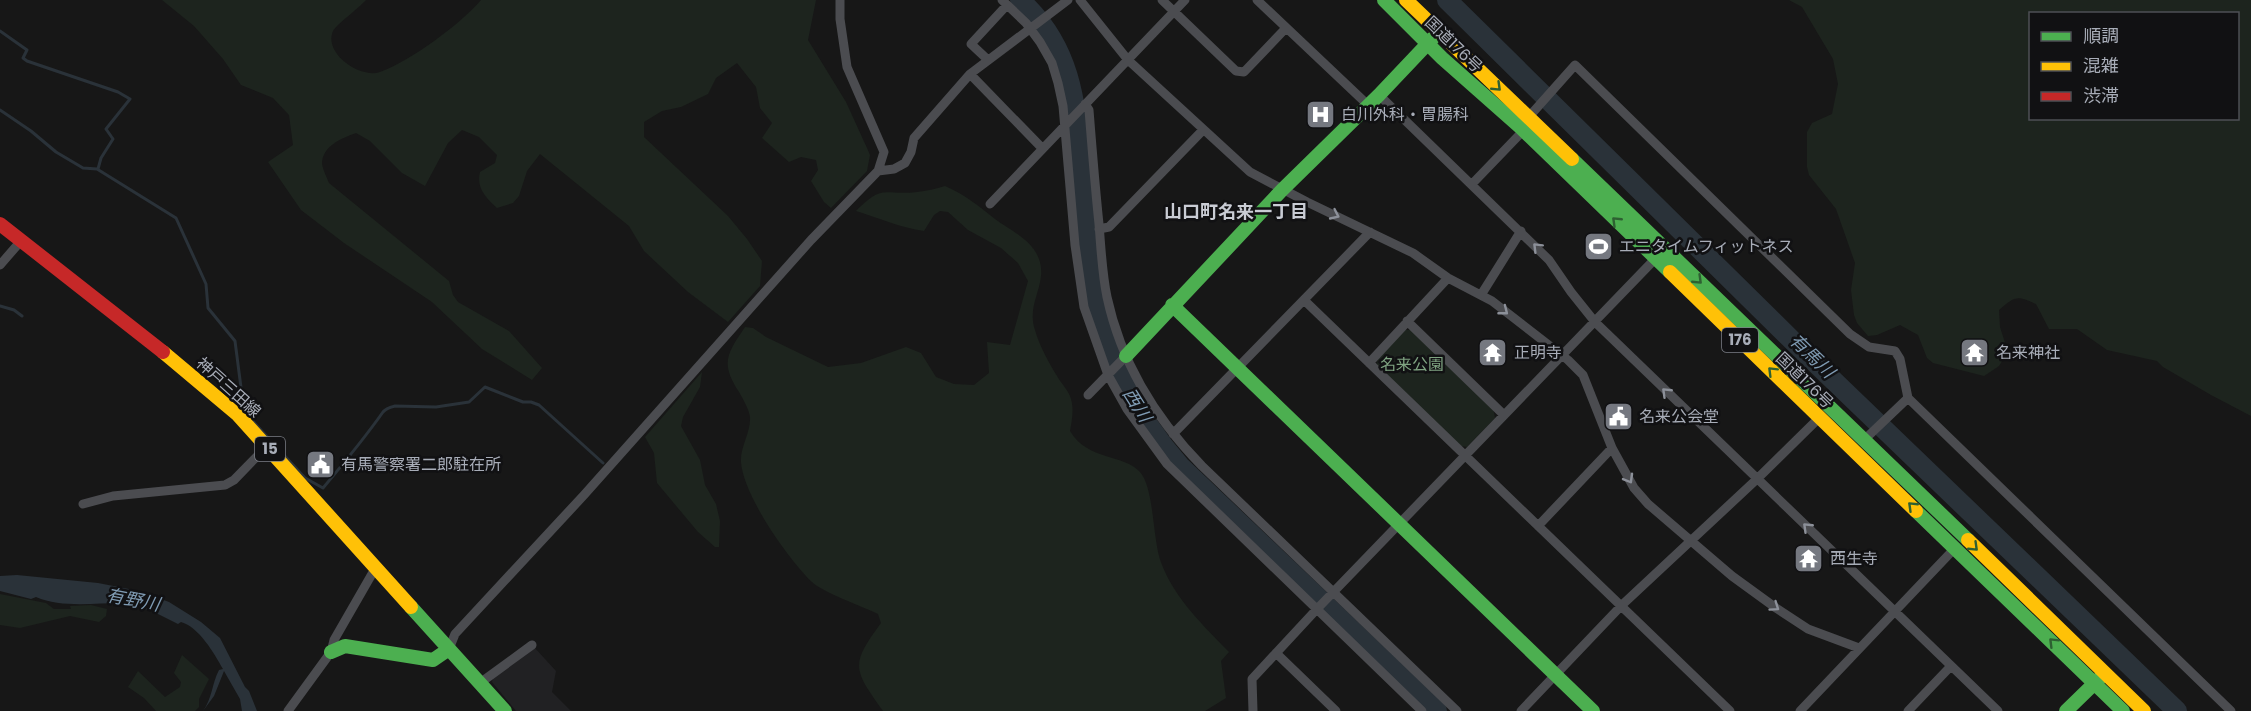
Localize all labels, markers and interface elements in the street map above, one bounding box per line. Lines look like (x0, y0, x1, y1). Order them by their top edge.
street label: 国道176号 (1420, 11, 1488, 78)
legend (2029, 12, 2239, 120)
text: 順調 (2083, 23, 2119, 48)
text: 混雑 (2083, 53, 2119, 78)
one-way arrow (1489, 79, 1500, 90)
text: 渋滞 (2083, 83, 2119, 108)
hospital icon: 白川外科・胃腸科 (1304, 98, 1336, 130)
place label: 白川外科・胃腸科 (1341, 103, 1469, 126)
district label: 山口町名来一丁目 (1164, 199, 1308, 224)
one-way arrow (1328, 208, 1339, 220)
one-way arrow (1612, 218, 1623, 229)
sports icon: エニタイムフィットネス (1582, 230, 1614, 262)
place label: エニタイムフィットネス (1619, 235, 1793, 258)
one-way arrow (1533, 244, 1544, 255)
one-way arrow (1691, 272, 1702, 283)
one-way arrow (1498, 303, 1509, 314)
road number: 176 (1722, 328, 1758, 352)
water label: 有馬川 (1784, 328, 1842, 385)
temple icon: 正明寺 (1477, 336, 1509, 368)
temple icon: 名来神社 (1959, 336, 1991, 368)
place label: 正明寺 (1514, 341, 1562, 364)
place label: 名来神社 (1996, 341, 2060, 364)
street label: 国道176号 (1771, 347, 1839, 414)
street label: 神戸三田線 (191, 352, 266, 423)
park label: 名来公園 (1380, 353, 1444, 376)
one-way arrow (1768, 367, 1778, 378)
water label: 西川 (1117, 383, 1159, 428)
one-way arrow (1663, 388, 1673, 399)
public building icon: 名来公会堂 (1602, 400, 1634, 432)
place label: 名来公会堂 (1639, 405, 1719, 428)
road number: 15 (255, 437, 285, 461)
public building icon: 有馬警察署二郎駐在所 (304, 448, 336, 480)
place label: 有馬警察署二郎駐在所 (341, 453, 501, 476)
one-way arrow (1622, 473, 1634, 483)
one-way arrow (1909, 502, 1919, 513)
one-way arrow (1804, 523, 1814, 534)
one-way arrow (1966, 539, 1977, 550)
temple icon: 西生寺 (1793, 542, 1825, 574)
place label: 西生寺 (1830, 547, 1878, 570)
water label: 有野川 (104, 582, 164, 617)
one-way arrow (1768, 600, 1779, 611)
one-way arrow (2049, 638, 2060, 649)

